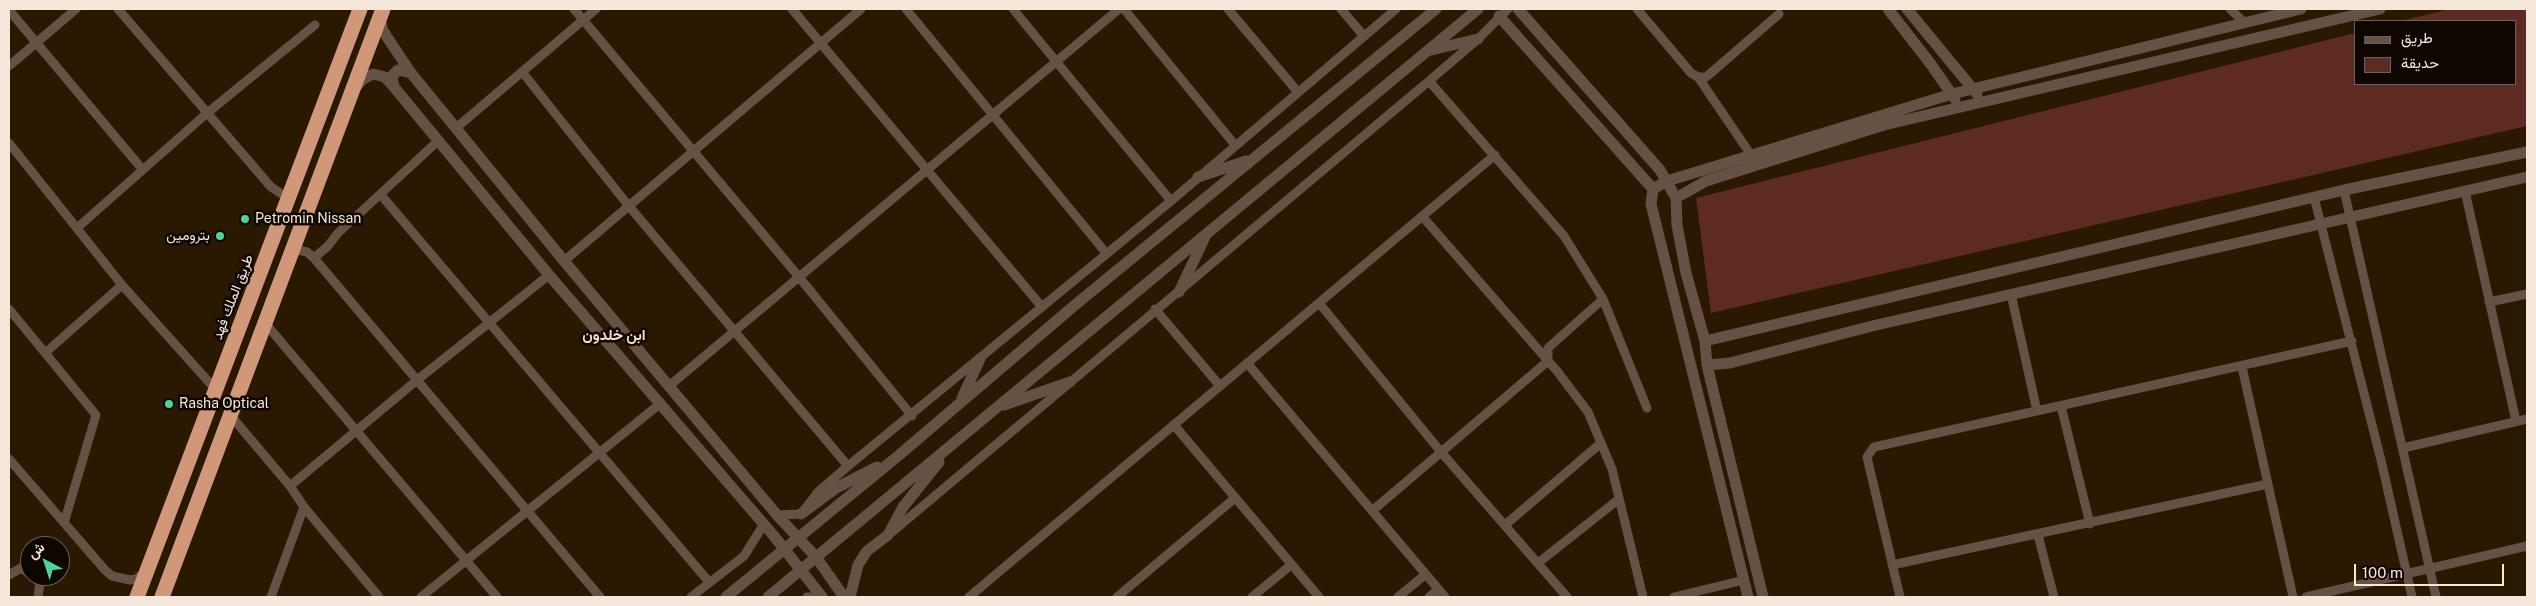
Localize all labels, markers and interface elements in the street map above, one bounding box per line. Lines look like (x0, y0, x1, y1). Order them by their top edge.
legend (2354, 20, 2516, 85)
text: طريق (2401, 29, 2433, 46)
text: حديقة (2401, 54, 2439, 71)
place label: Petromin Nissan (255, 211, 361, 227)
marker: Petromin Nissan (239, 213, 251, 225)
place label: بترومين (166, 228, 210, 244)
marker: بترومين (214, 230, 226, 242)
street label: طريق الملك فهد (209, 252, 257, 342)
district label: ابن خلدون (582, 326, 646, 344)
place label: Rasha Optical (179, 396, 269, 412)
marker: Rasha Optical (163, 398, 175, 410)
north arrow (20, 536, 70, 586)
text: ش (24, 539, 48, 562)
scale bar (2356, 554, 2506, 586)
text: 100 m (2362, 564, 2403, 581)

